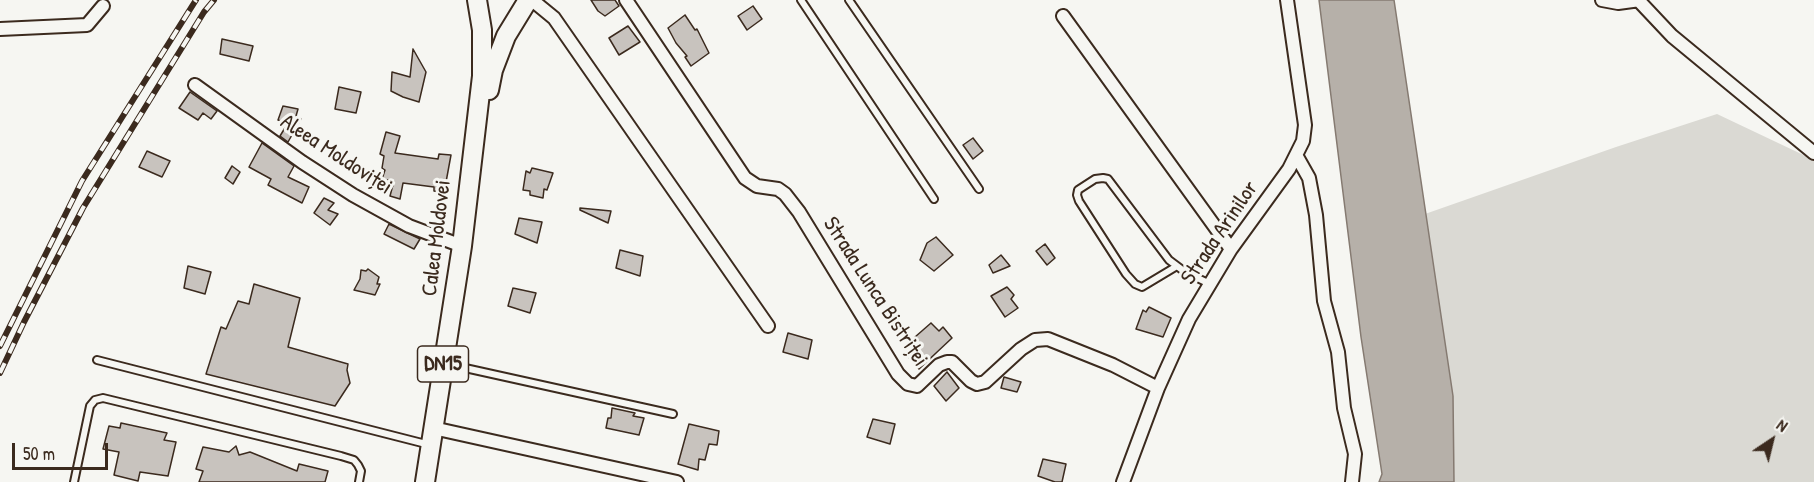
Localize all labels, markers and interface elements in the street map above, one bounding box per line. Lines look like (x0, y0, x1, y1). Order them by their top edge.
street label: Aleea Moldoviței (275, 109, 397, 201)
street label: Strada Arinilor (1176, 176, 1264, 290)
street label: Calea Moldovei (417, 178, 457, 298)
street label: Strada Lunca Bistriței (817, 212, 933, 372)
road number: DN15 (418, 346, 468, 382)
north arrow (1742, 410, 1802, 470)
text: N (1773, 414, 1792, 437)
scale bar (15, 431, 111, 469)
text: 50 m (23, 441, 55, 466)

